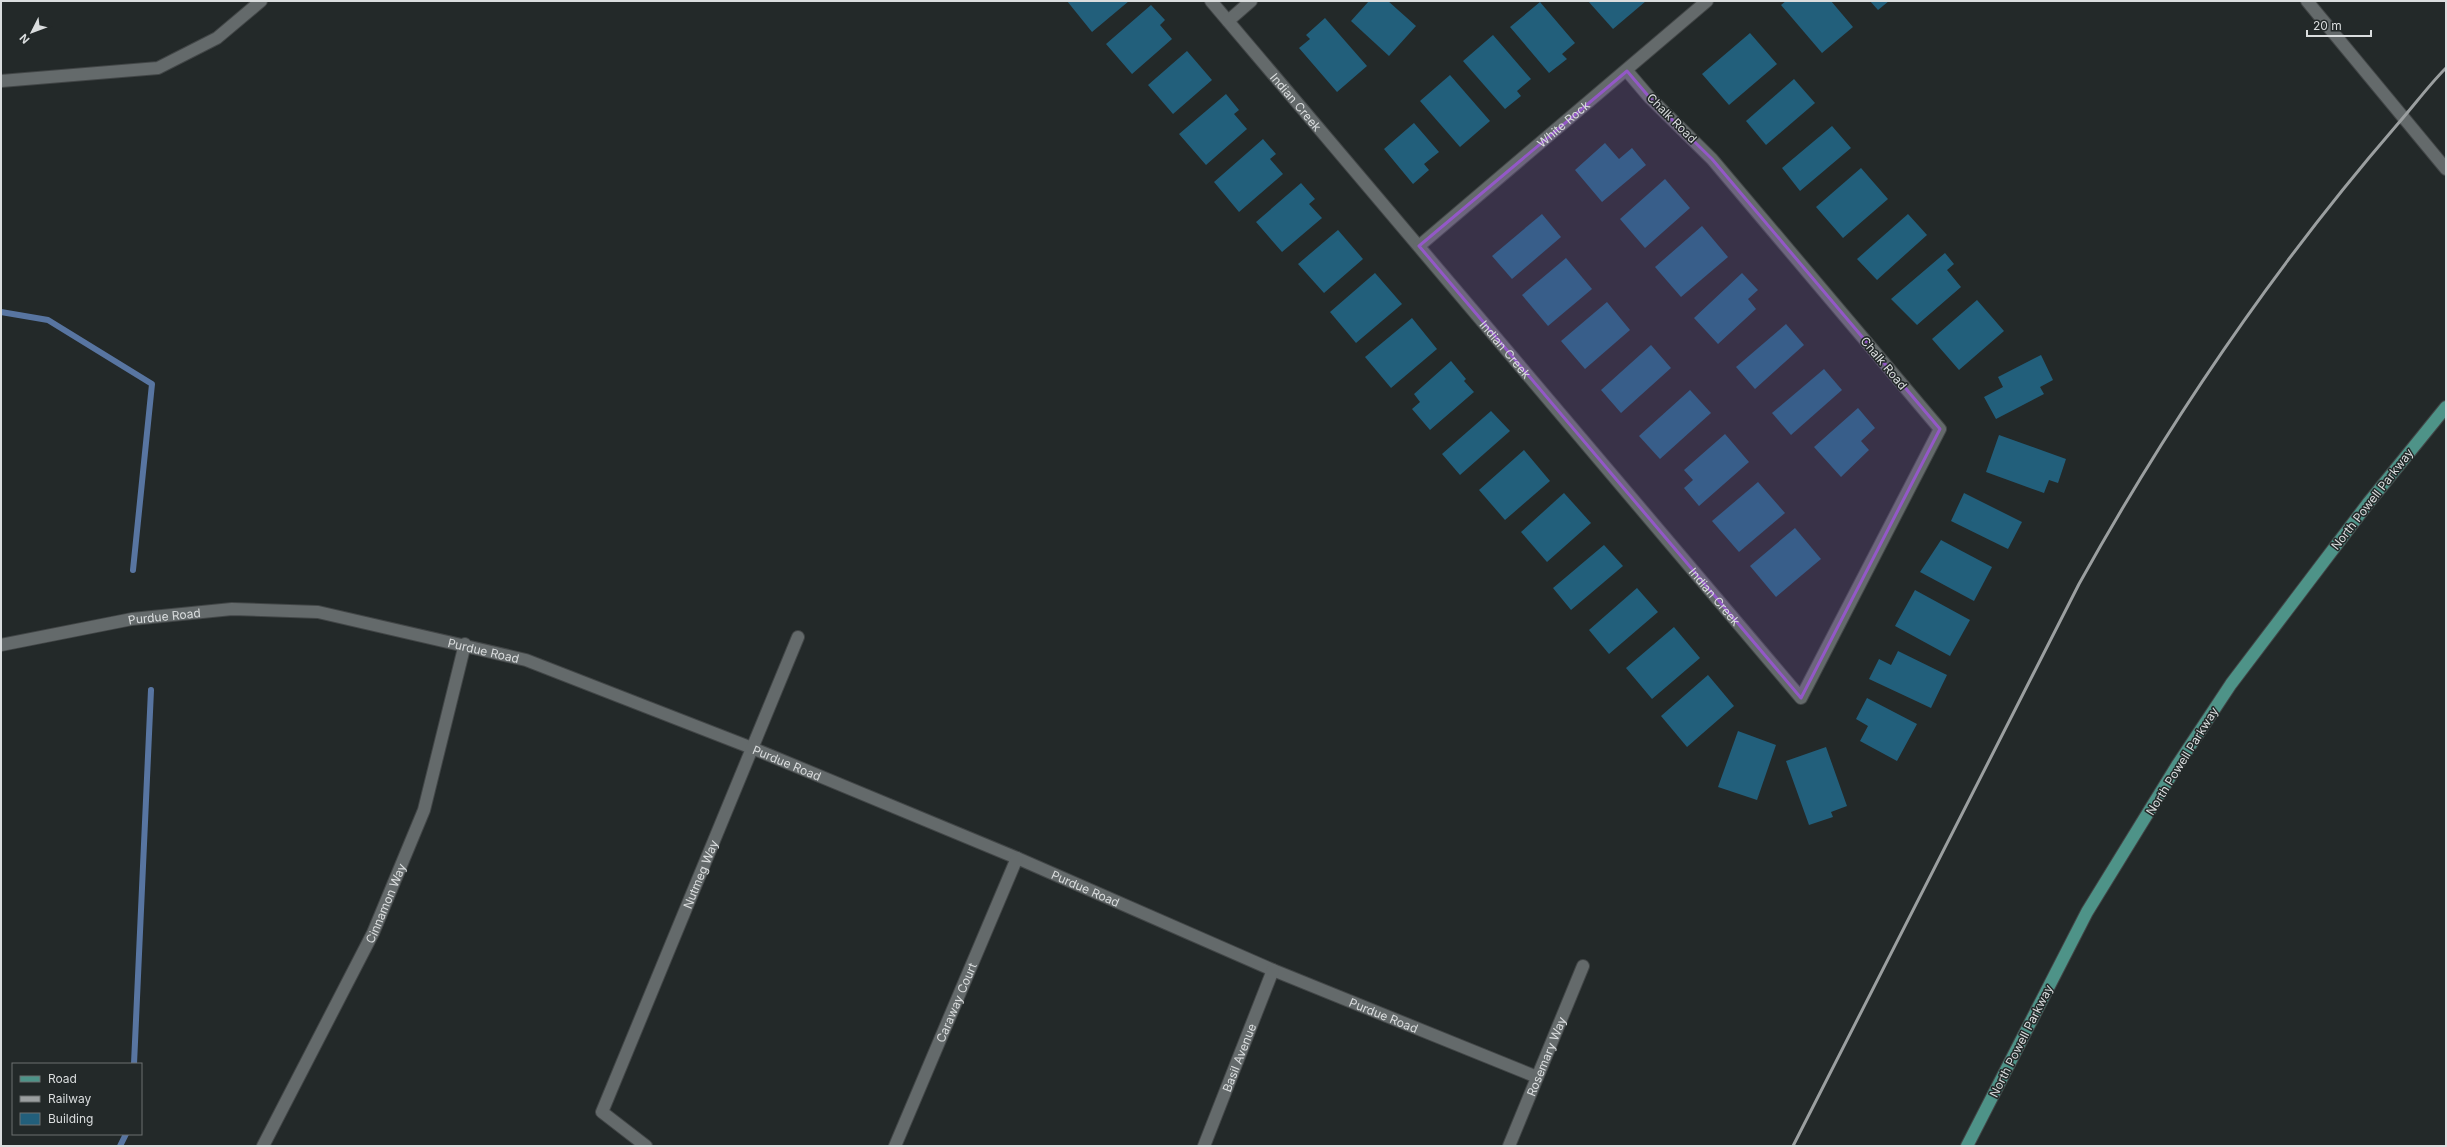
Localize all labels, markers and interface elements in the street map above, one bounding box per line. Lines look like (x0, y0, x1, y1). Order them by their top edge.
north arrow (12, 12, 52, 52)
scale bar (2307, 12, 2371, 38)
text: 20 m (2313, 18, 2342, 33)
text: N (17, 31, 33, 46)
street label: Indian Creek (1267, 70, 1325, 134)
street label: Chalk Road (1644, 90, 1700, 146)
street label: White Rock (1534, 97, 1593, 150)
street label: Indian Creek (1477, 317, 1535, 381)
street label: Chalk Road (1858, 334, 1910, 392)
street label: North Powell Parkway (2328, 445, 2416, 553)
street label: Indian Creek (1686, 564, 1744, 629)
street label: Purdue Road (127, 605, 201, 627)
street label: Purdue Road (446, 635, 521, 666)
street label: North Powell Parkway (2143, 704, 2221, 818)
street label: Purdue Road (750, 742, 824, 783)
street label: Nutmeg Way (679, 837, 721, 911)
street label: Cinnamon Way (362, 861, 409, 946)
street label: Purdue Road (1049, 867, 1122, 910)
street label: Caraway Court (932, 960, 979, 1044)
street label: North Powell Parkway (1986, 982, 2056, 1100)
street label: Purdue Road (1347, 994, 1420, 1036)
street label: Rosemary Way (1523, 1014, 1569, 1098)
street label: Basil Avenue (1218, 1021, 1259, 1094)
legend (12, 1063, 142, 1135)
text: Road (48, 1071, 77, 1086)
text: Railway (48, 1091, 92, 1106)
text: Building (48, 1111, 93, 1126)

